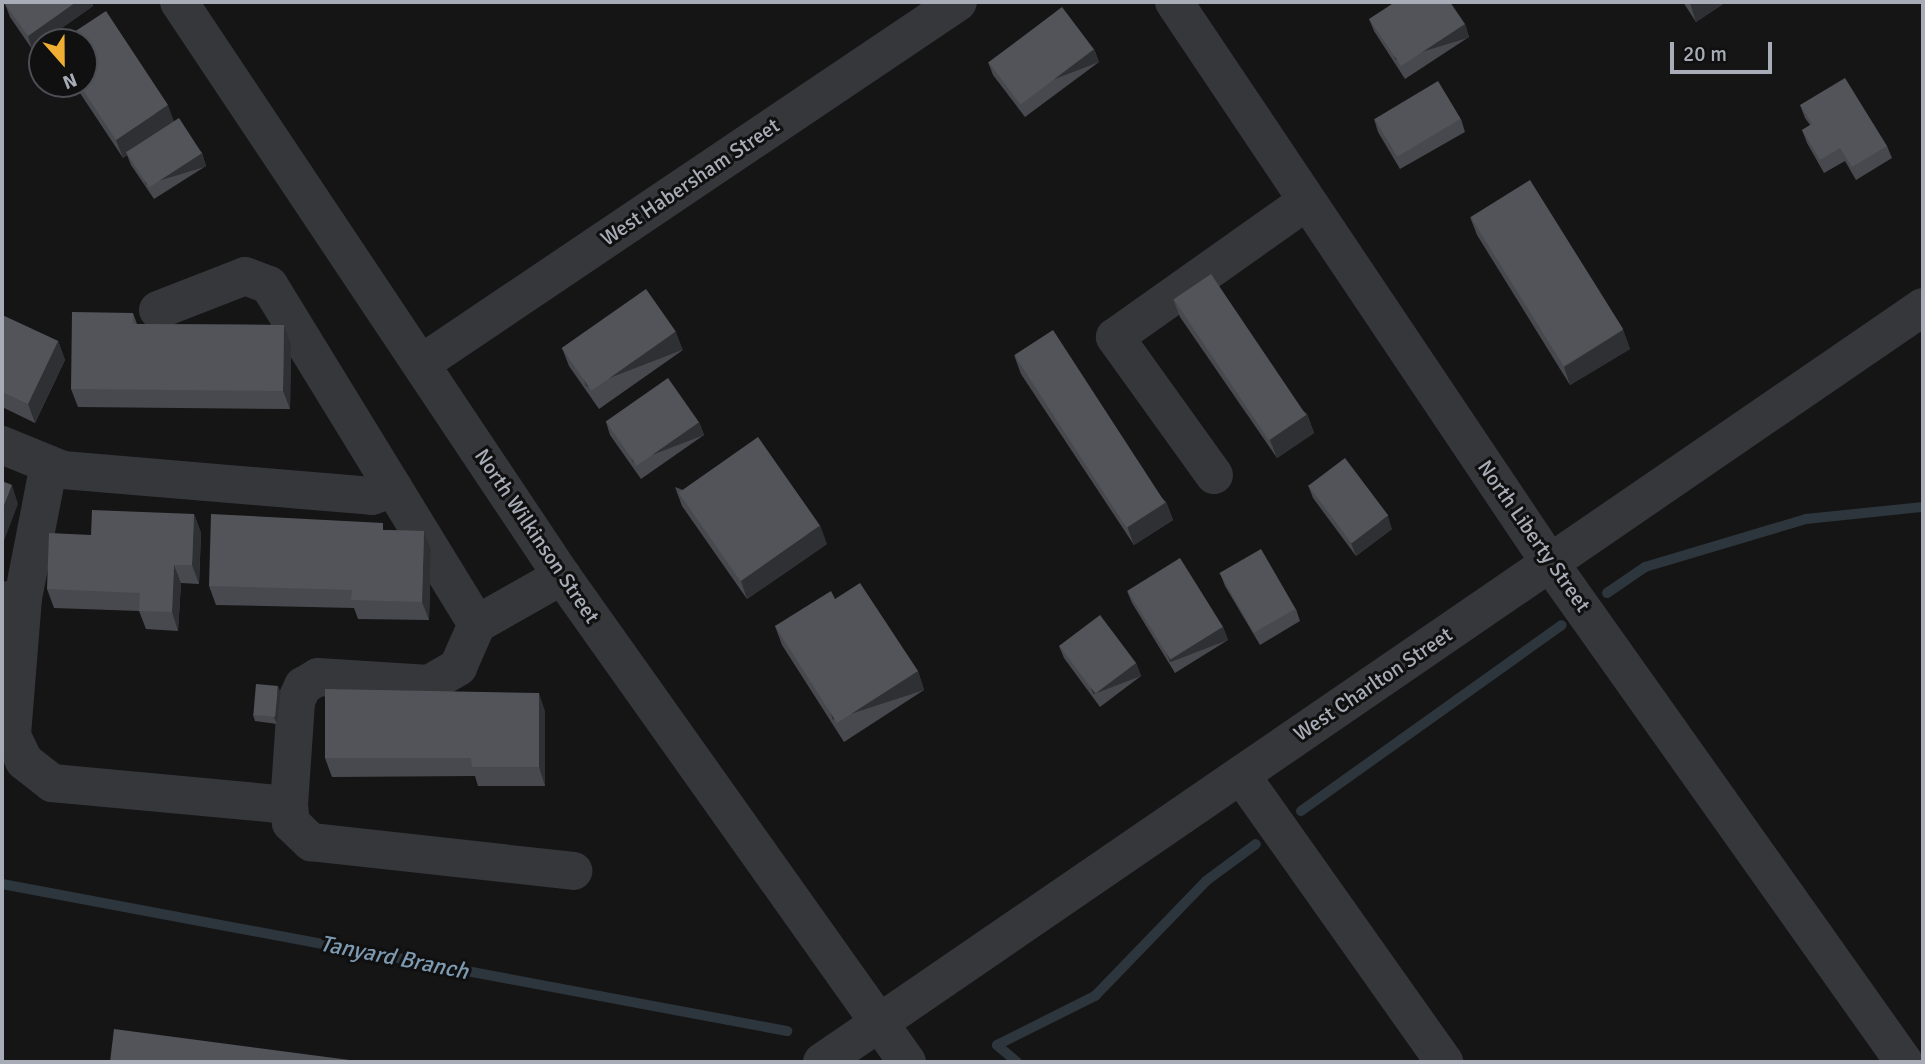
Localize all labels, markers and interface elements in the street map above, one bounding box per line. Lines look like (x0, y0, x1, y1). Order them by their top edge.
north arrow (28, 28, 98, 98)
scale bar (1673, 28, 1774, 72)
text: 20 m (1683, 41, 1727, 67)
text: N (59, 67, 80, 94)
street label: West Habersham Street (596, 113, 784, 251)
street label: North Wilkinson Street (469, 444, 605, 628)
street label: North Liberty Street (1472, 455, 1596, 617)
street label: West Charlton Street (1289, 622, 1457, 746)
water label: Tanyard Branch (317, 930, 471, 986)

